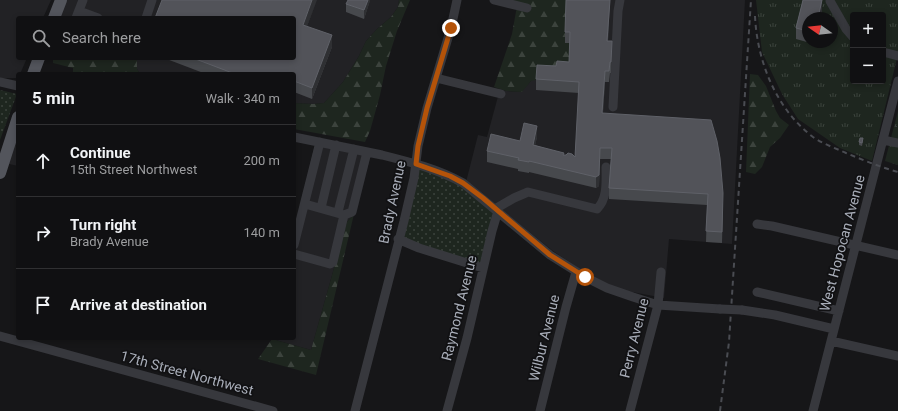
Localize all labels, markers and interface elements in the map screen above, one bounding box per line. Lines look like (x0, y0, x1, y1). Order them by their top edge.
north arrow (802, 12, 838, 48)
map controls (850, 12, 886, 84)
button: + (850, 12, 886, 48)
search box (16, 16, 296, 60)
route end (442, 19, 460, 37)
icon: search (30, 27, 52, 49)
text: Search here (62, 29, 141, 47)
button: − (850, 48, 886, 84)
text: 5 min (32, 88, 75, 108)
text: Walk · 340 m (205, 91, 280, 106)
text: Continue (70, 144, 131, 162)
icon: ahead (32, 150, 54, 172)
text: 200 m (243, 153, 280, 168)
street label: Brady Avenue (375, 159, 409, 245)
text: 15th Street Northwest (70, 162, 197, 177)
street label: West Hopocan Avenue (816, 173, 868, 313)
text: Turn right (70, 216, 136, 234)
icon: right (32, 222, 54, 244)
text: 140 m (243, 225, 280, 240)
text: Brady Avenue (70, 234, 149, 249)
street label: Raymond Avenue (438, 254, 480, 362)
route start (576, 268, 594, 286)
street label: Wilbur Avenue (525, 293, 563, 383)
icon: arrive (32, 294, 54, 316)
text: Arrive at destination (70, 296, 207, 314)
street label: Perry Avenue (616, 296, 652, 380)
street label: 17th Street Northwest (119, 348, 256, 399)

